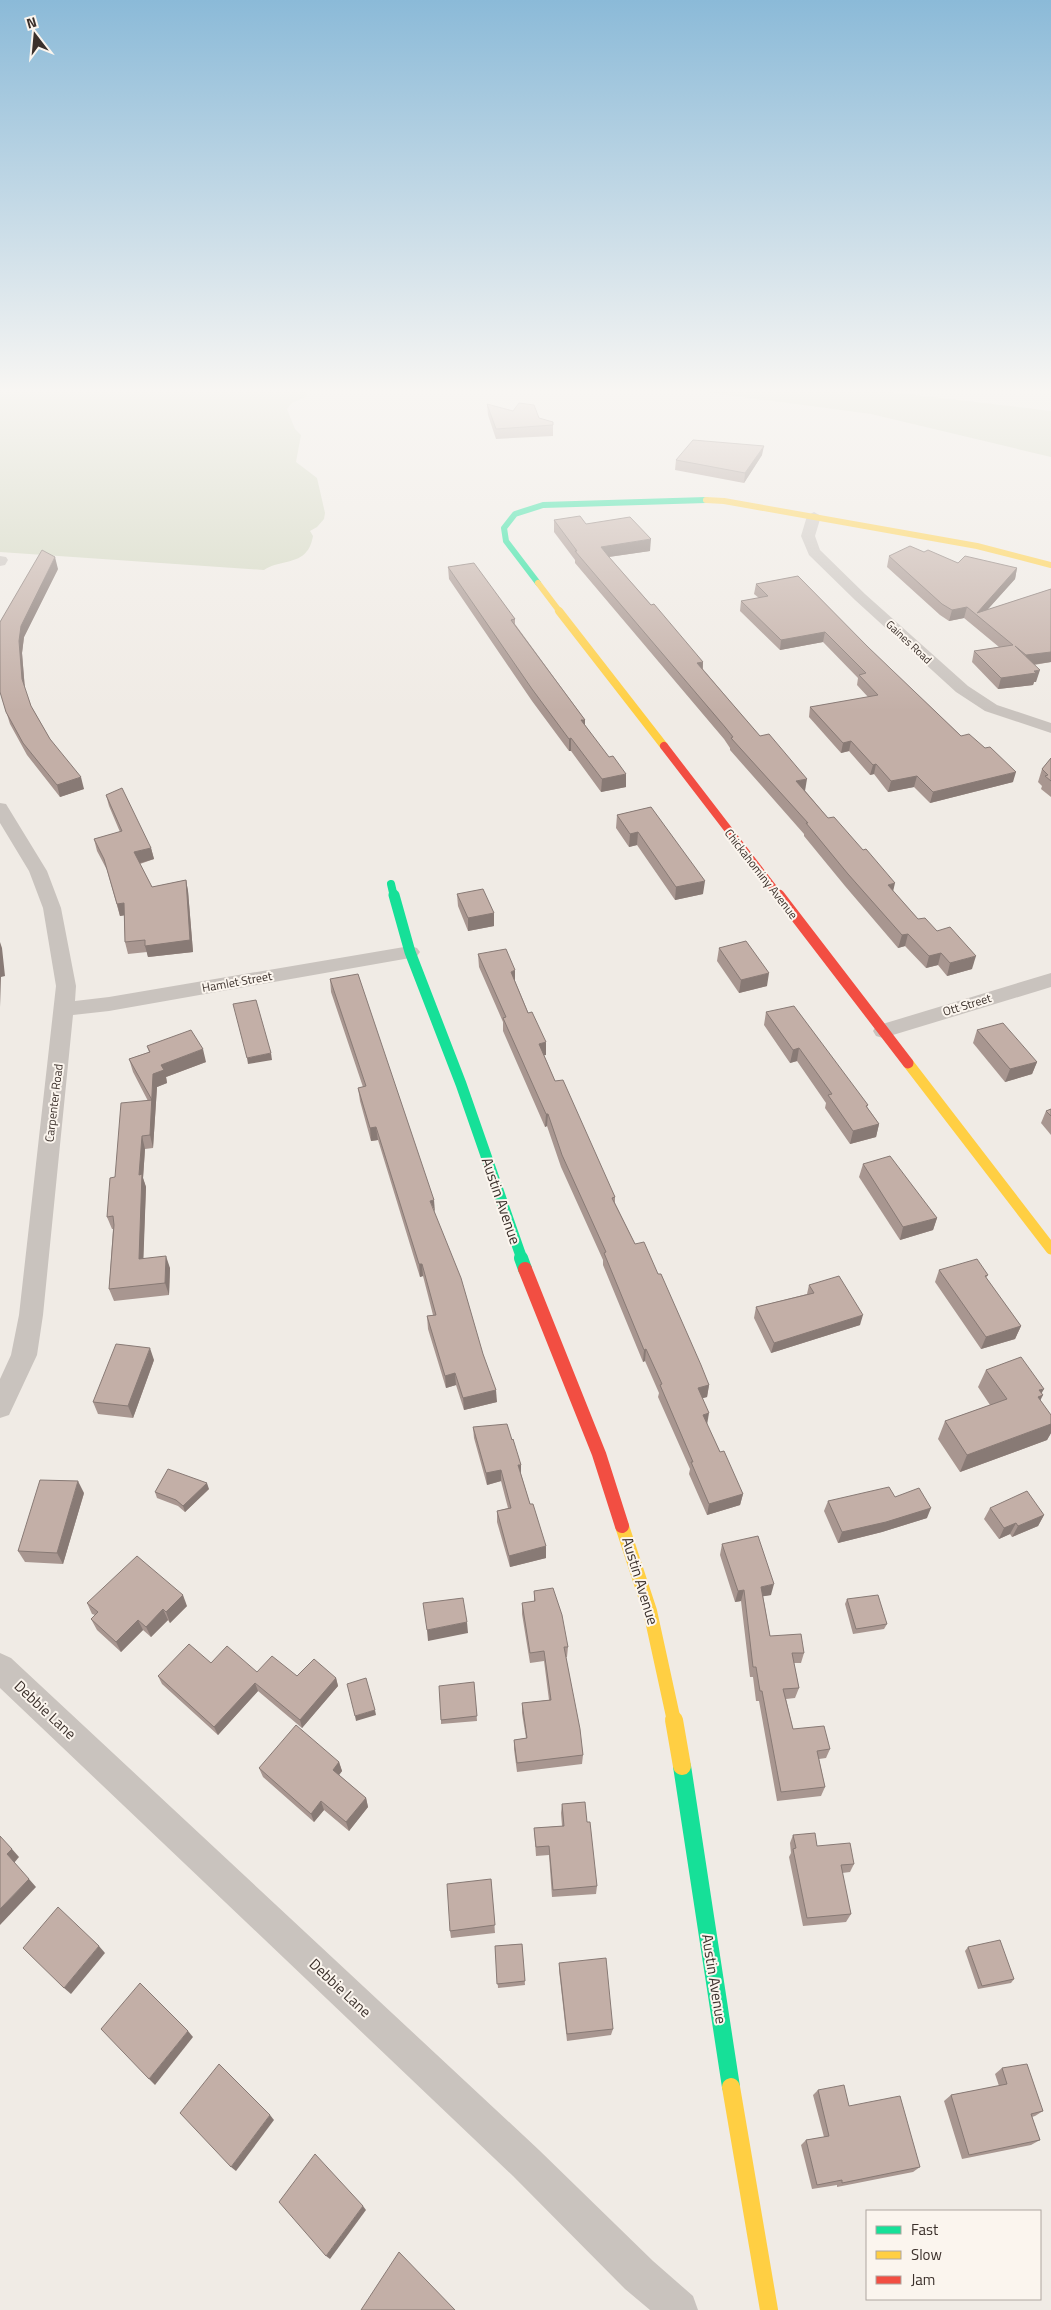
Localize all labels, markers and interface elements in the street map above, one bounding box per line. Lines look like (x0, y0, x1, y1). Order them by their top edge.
north arrow (10, 10, 60, 60)
text: N (24, 11, 39, 33)
street label: Gaines Road (883, 617, 936, 668)
street label: Chickahominy Avenue (720, 824, 803, 923)
street label: Hamlet Street (200, 966, 274, 997)
street label: Ott Street (940, 988, 994, 1021)
street label: Carpenter Road (39, 1063, 68, 1143)
street label: Austin Avenue (476, 1154, 527, 1247)
street label: Austin Avenue (616, 1534, 665, 1628)
street label: Debbie Lane (9, 1675, 82, 1744)
street label: Austin Avenue (696, 1932, 733, 2026)
street label: Debbie Lane (304, 1953, 377, 2022)
legend (866, 2210, 1041, 2300)
text: Fast (911, 2218, 939, 2241)
text: Slow (911, 2243, 942, 2266)
text: Jam (911, 2268, 935, 2291)

